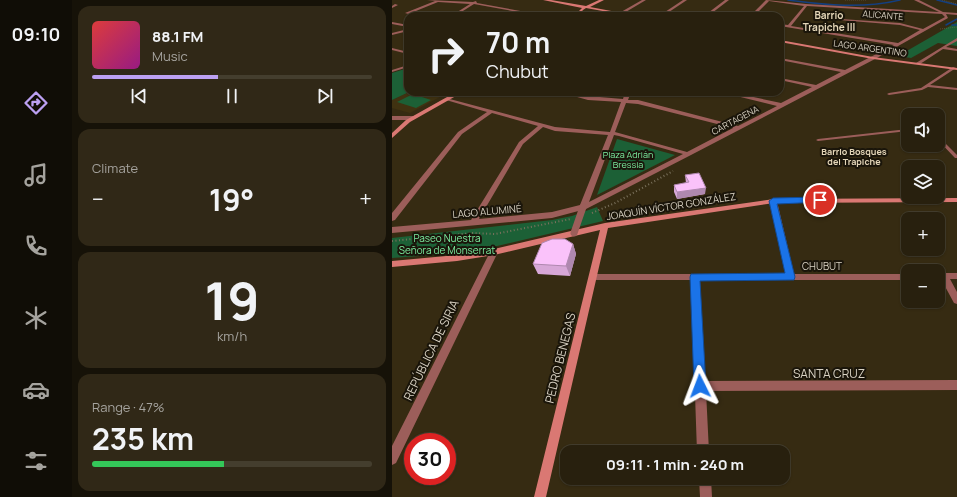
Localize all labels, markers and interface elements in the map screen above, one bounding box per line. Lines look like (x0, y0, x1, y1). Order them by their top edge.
street label: ALICANTE (862, 7, 904, 23)
district label: Barrio Trapiche III (803, 8, 855, 34)
text: 09:10 (12, 22, 60, 46)
text: 70 m (486, 23, 550, 61)
text: 88.1 FM (152, 26, 203, 47)
icon: right (420, 28, 472, 80)
street label: LAGO ARGENTINO (832, 36, 908, 60)
text: Music (152, 47, 188, 65)
text: Chubut (486, 59, 549, 83)
icon: previous (128, 85, 150, 107)
icon: pause (221, 85, 243, 107)
icon: next (314, 85, 336, 107)
icon: directions (22, 89, 50, 117)
street label: CARTAGENA (709, 102, 761, 138)
map controls (901, 108, 945, 308)
button: sound (901, 108, 945, 152)
district label: Barrio Bosques del Trapiche (821, 145, 887, 168)
park label: Plaza Adrián Bressia (603, 148, 653, 171)
text: Climate (92, 159, 138, 177)
button: layers (901, 160, 945, 204)
icon: music (22, 161, 50, 189)
text: 19° (209, 179, 254, 220)
pin (803, 183, 837, 217)
text: − (92, 184, 104, 214)
text: + (359, 184, 372, 214)
street label: JOAQUÍN VÍCTOR GONZÁLEZ (605, 189, 737, 223)
icon: arrive (809, 189, 831, 211)
street label: LAGO ALUMINÉ (452, 201, 522, 221)
button: + (901, 212, 945, 256)
park label: Paseo Nuestra Señora de Monserrat (399, 231, 495, 257)
icon: phone (22, 232, 50, 260)
street label: CHUBUT (802, 259, 842, 273)
button: − (901, 264, 945, 308)
text: 19 (204, 265, 260, 336)
street label: REPÚBLICA DE SIRIA (399, 296, 463, 403)
icon: climate (22, 304, 50, 332)
street label: PEDRO BENEGAS (541, 311, 579, 405)
text: km/h (217, 327, 247, 345)
position arrow (679, 365, 721, 407)
street label: SANTA CRUZ (793, 365, 865, 382)
icon: car (22, 376, 50, 404)
text: Range · 47% (92, 398, 165, 416)
text: 235 km (92, 418, 194, 459)
speed limit sign: 30 (404, 433, 456, 485)
icon: filters (22, 447, 50, 475)
text: 09:11 · 1 min · 240 m (606, 454, 744, 475)

